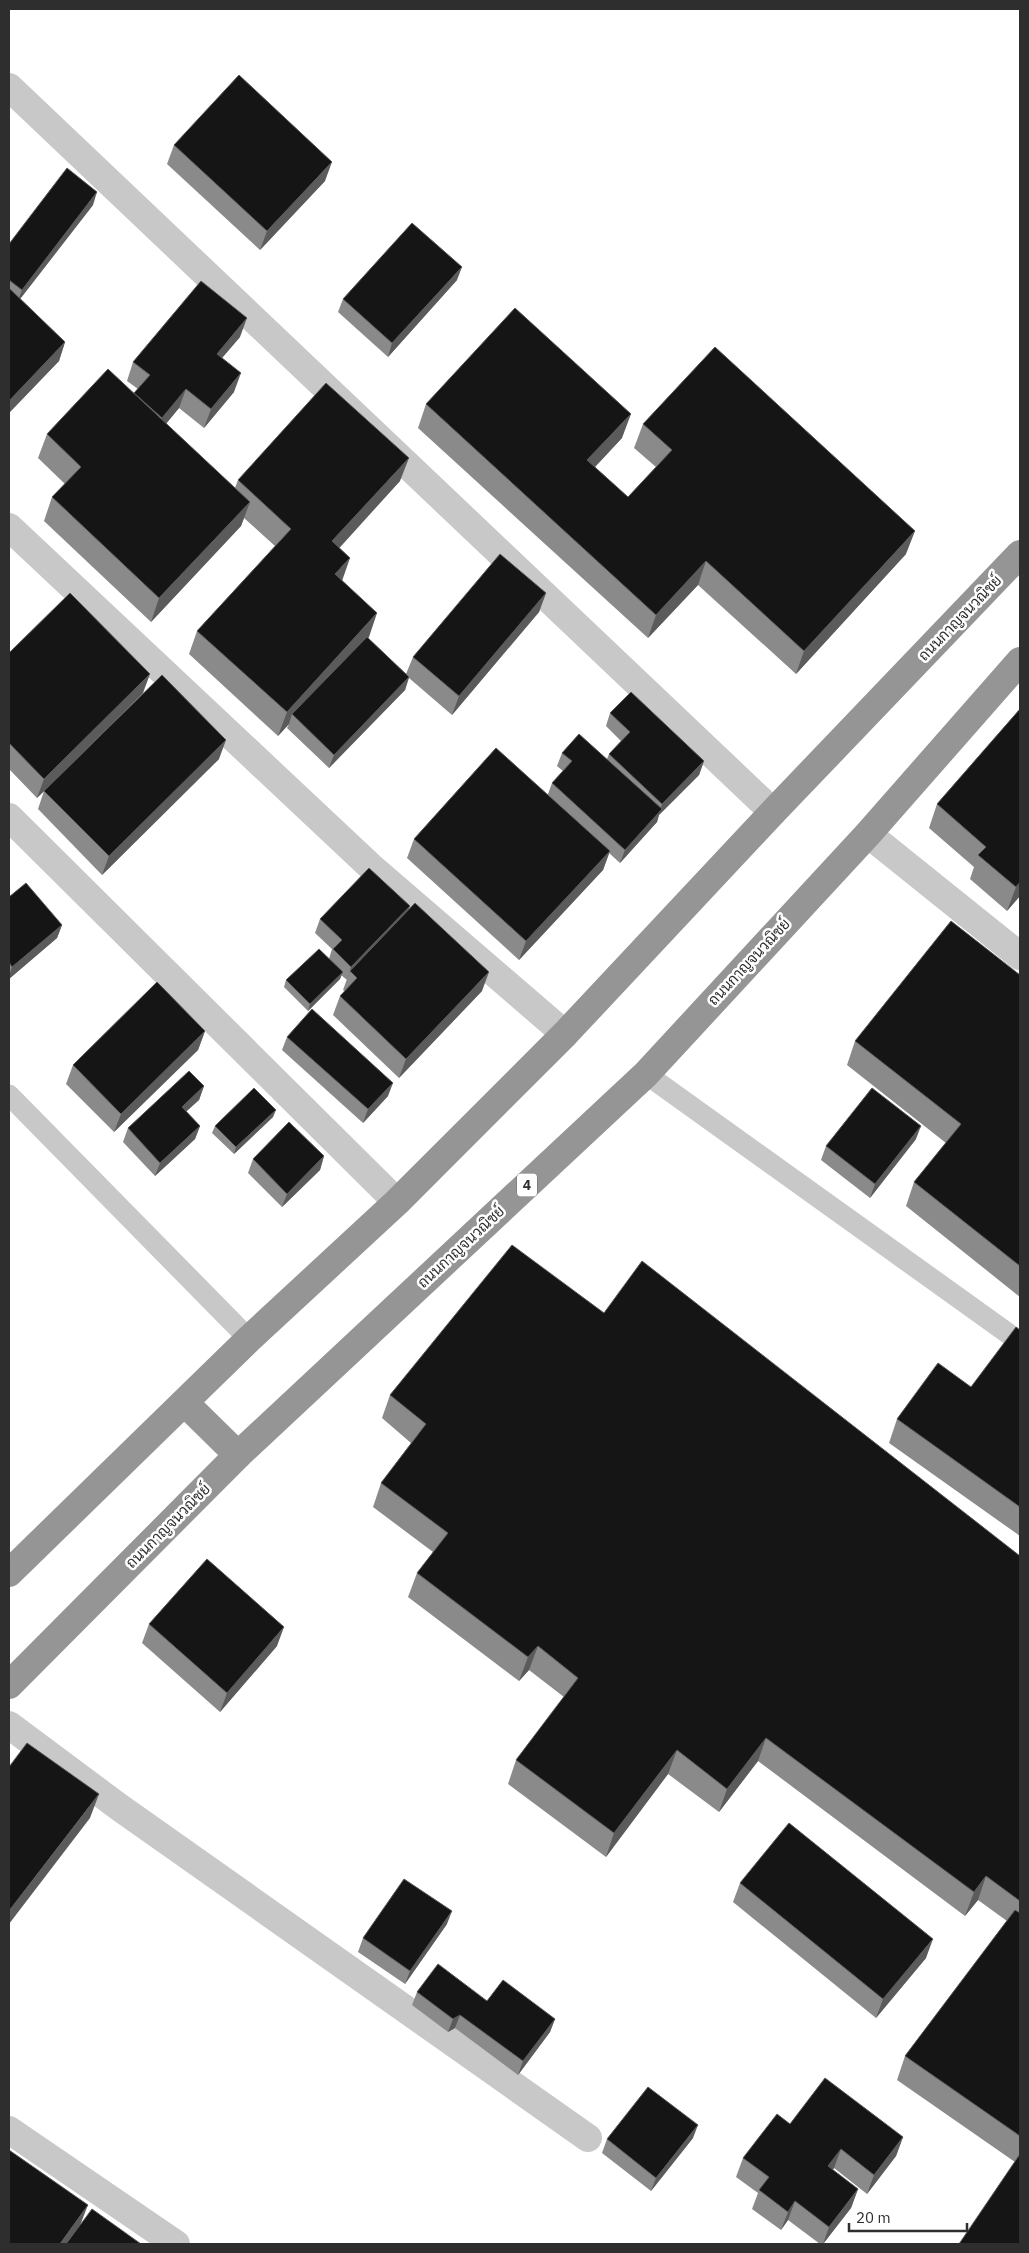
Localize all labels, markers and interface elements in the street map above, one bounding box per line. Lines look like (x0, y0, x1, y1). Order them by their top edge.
street label: ถนนกาญจนวณิชย์ (914, 571, 1005, 665)
street label: ถนนกาญจนวณิชย์ (704, 914, 794, 1009)
road number: 4 (517, 1174, 537, 1196)
street label: ถนนกาญจนวณิชย์ (413, 1202, 508, 1292)
street label: ถนนกาญจนวณิชย์ (121, 1479, 214, 1572)
scale bar (849, 2200, 966, 2232)
text: 20 m (856, 2208, 891, 2227)

